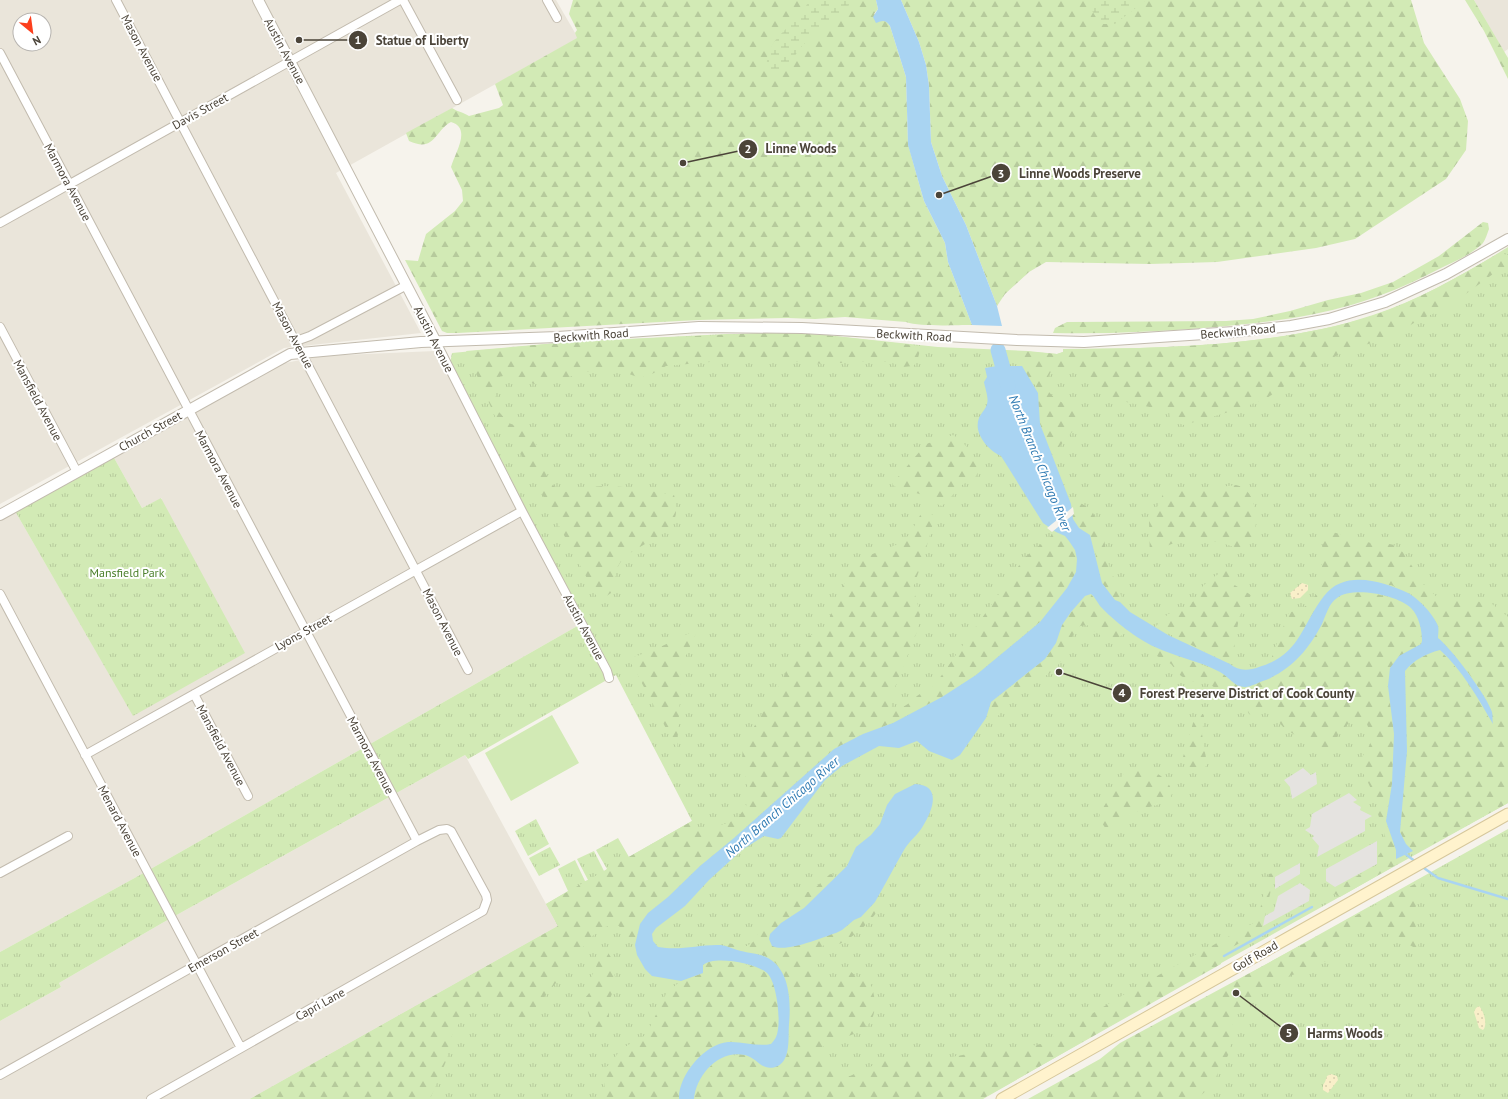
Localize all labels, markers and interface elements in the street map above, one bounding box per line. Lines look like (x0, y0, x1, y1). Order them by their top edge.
north arrow (12, 12, 52, 52)
street label: Mason Avenue (118, 12, 166, 84)
street label: Austin Avenue (261, 15, 309, 87)
callout: Statue of Liberty (348, 28, 477, 53)
text: 1 (355, 32, 361, 47)
text: Statue of Liberty (376, 32, 469, 49)
text: N (30, 33, 43, 49)
street label: Davis Street (169, 89, 231, 133)
callout: Linne Woods (738, 136, 845, 161)
street label: Marmora Avenue (41, 140, 95, 224)
text: Linne Woods (766, 140, 837, 157)
text: 2 (745, 141, 751, 156)
callout: Linne Woods Preserve (991, 161, 1149, 186)
text: Linne Woods Preserve (1019, 165, 1141, 182)
text: 3 (998, 166, 1004, 181)
street label: Mason Avenue (269, 299, 317, 371)
street label: Austin Avenue (411, 303, 457, 375)
street label: Beckwith Road (1200, 320, 1276, 342)
street label: Beckwith Road (553, 325, 629, 345)
street label: Beckwith Road (876, 326, 952, 344)
street label: Mansfield Avenue (10, 357, 66, 443)
water label: North Branch Chicago River (1005, 392, 1075, 534)
street label: Church Street (116, 408, 184, 454)
street label: Marmora Avenue (192, 427, 246, 511)
park label: Mansfield Park (90, 565, 165, 580)
street label: Mason Avenue (420, 586, 466, 658)
street label: Austin Avenue (560, 591, 608, 663)
street label: Lyons Street (272, 610, 334, 654)
callout: Forest Preserve District of Cook County (1112, 681, 1363, 706)
text: 4 (1119, 685, 1126, 700)
text: Forest Preserve District of Cook County (1140, 685, 1355, 702)
street label: Mansfield Avenue (193, 702, 249, 788)
street label: Marmora Avenue (344, 713, 398, 797)
water label: North Branch Chicago River (722, 752, 843, 861)
street label: Menard Avenue (95, 783, 145, 859)
street label: Emerson Street (185, 924, 261, 976)
street label: Golf Road (1230, 937, 1280, 975)
street label: Capri Lane (293, 984, 347, 1024)
callout: Harms Woods (1279, 1020, 1391, 1045)
text: 5 (1286, 1025, 1292, 1040)
text: Harms Woods (1307, 1025, 1383, 1042)

